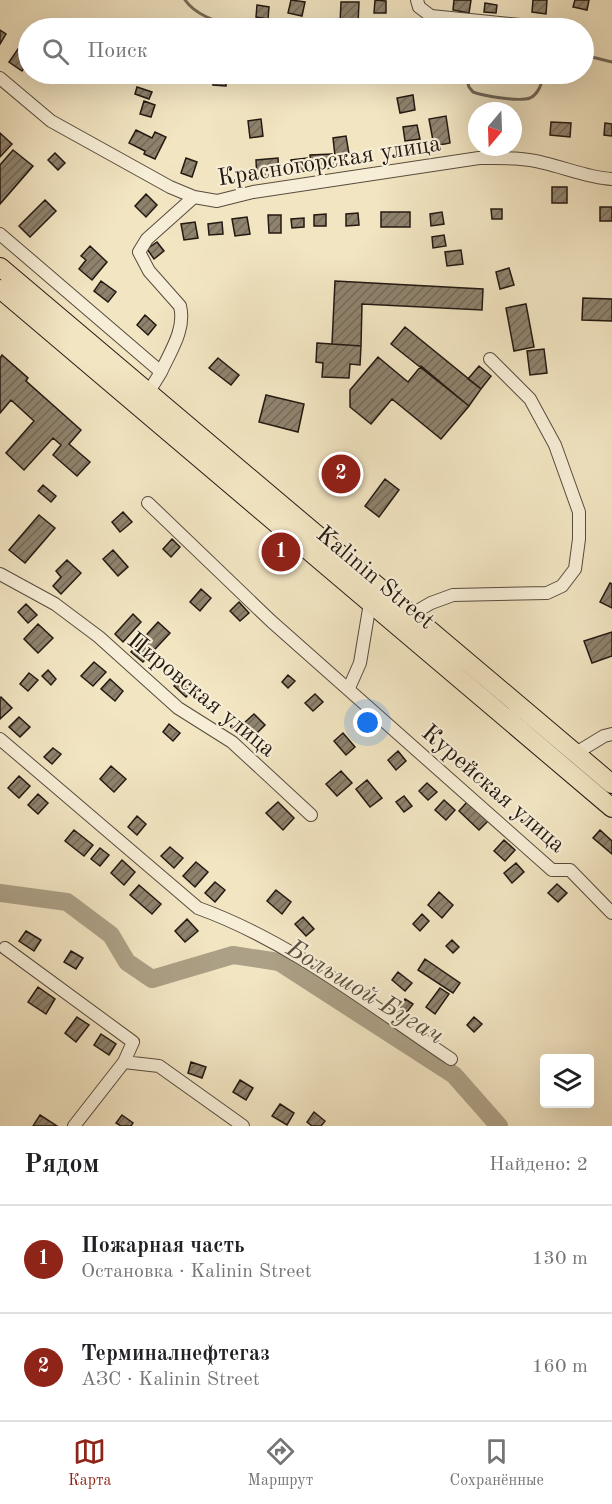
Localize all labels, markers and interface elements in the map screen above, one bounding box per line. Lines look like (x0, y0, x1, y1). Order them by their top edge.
search box (18, 18, 594, 84)
icon: search (39, 35, 72, 68)
text: Поиск (87, 40, 148, 62)
north arrow (468, 102, 522, 156)
street label: Красногорская улица (216, 132, 443, 191)
pin: 2 (322, 452, 360, 496)
street label: Kalinin Street (311, 523, 438, 635)
pin: 1 (262, 530, 300, 574)
street label: Пировская улица (122, 629, 279, 762)
your location (353, 708, 382, 737)
street label: Курейская улица (416, 721, 569, 858)
water label: Большой Бугач (281, 935, 448, 1050)
map controls (540, 1054, 594, 1108)
button: layers (540, 1054, 594, 1108)
text: Рядом (24, 1152, 99, 1178)
text: Найдено: 2 (489, 1155, 588, 1175)
text: Пожарная часть (81, 1235, 245, 1257)
text: 1 (38, 1249, 49, 1269)
text: 130 m (532, 1249, 588, 1269)
text: Остановка · Kalinin Street (81, 1262, 312, 1282)
text: Терминалнефтегаз (81, 1343, 270, 1365)
text: 2 (38, 1357, 49, 1377)
text: 160 m (532, 1357, 588, 1377)
text: АЗС · Kalinin Street (81, 1370, 260, 1390)
tab: Карта (68, 1435, 111, 1491)
tab: Маршрут (248, 1435, 313, 1491)
tab: Сохранённые (450, 1435, 544, 1491)

